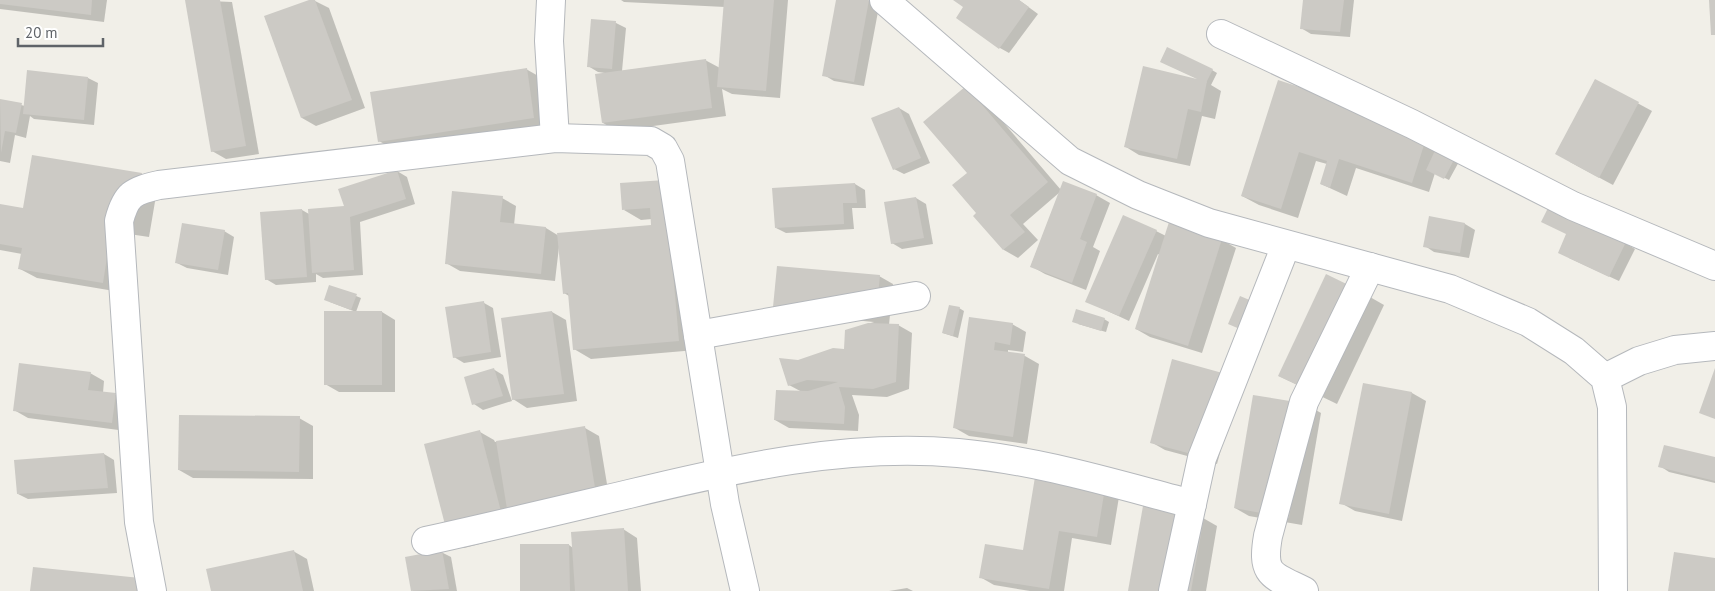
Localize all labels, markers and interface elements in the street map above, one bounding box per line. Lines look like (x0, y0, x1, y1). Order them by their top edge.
scale bar (18, 15, 102, 47)
text: 20 m (25, 23, 58, 42)

